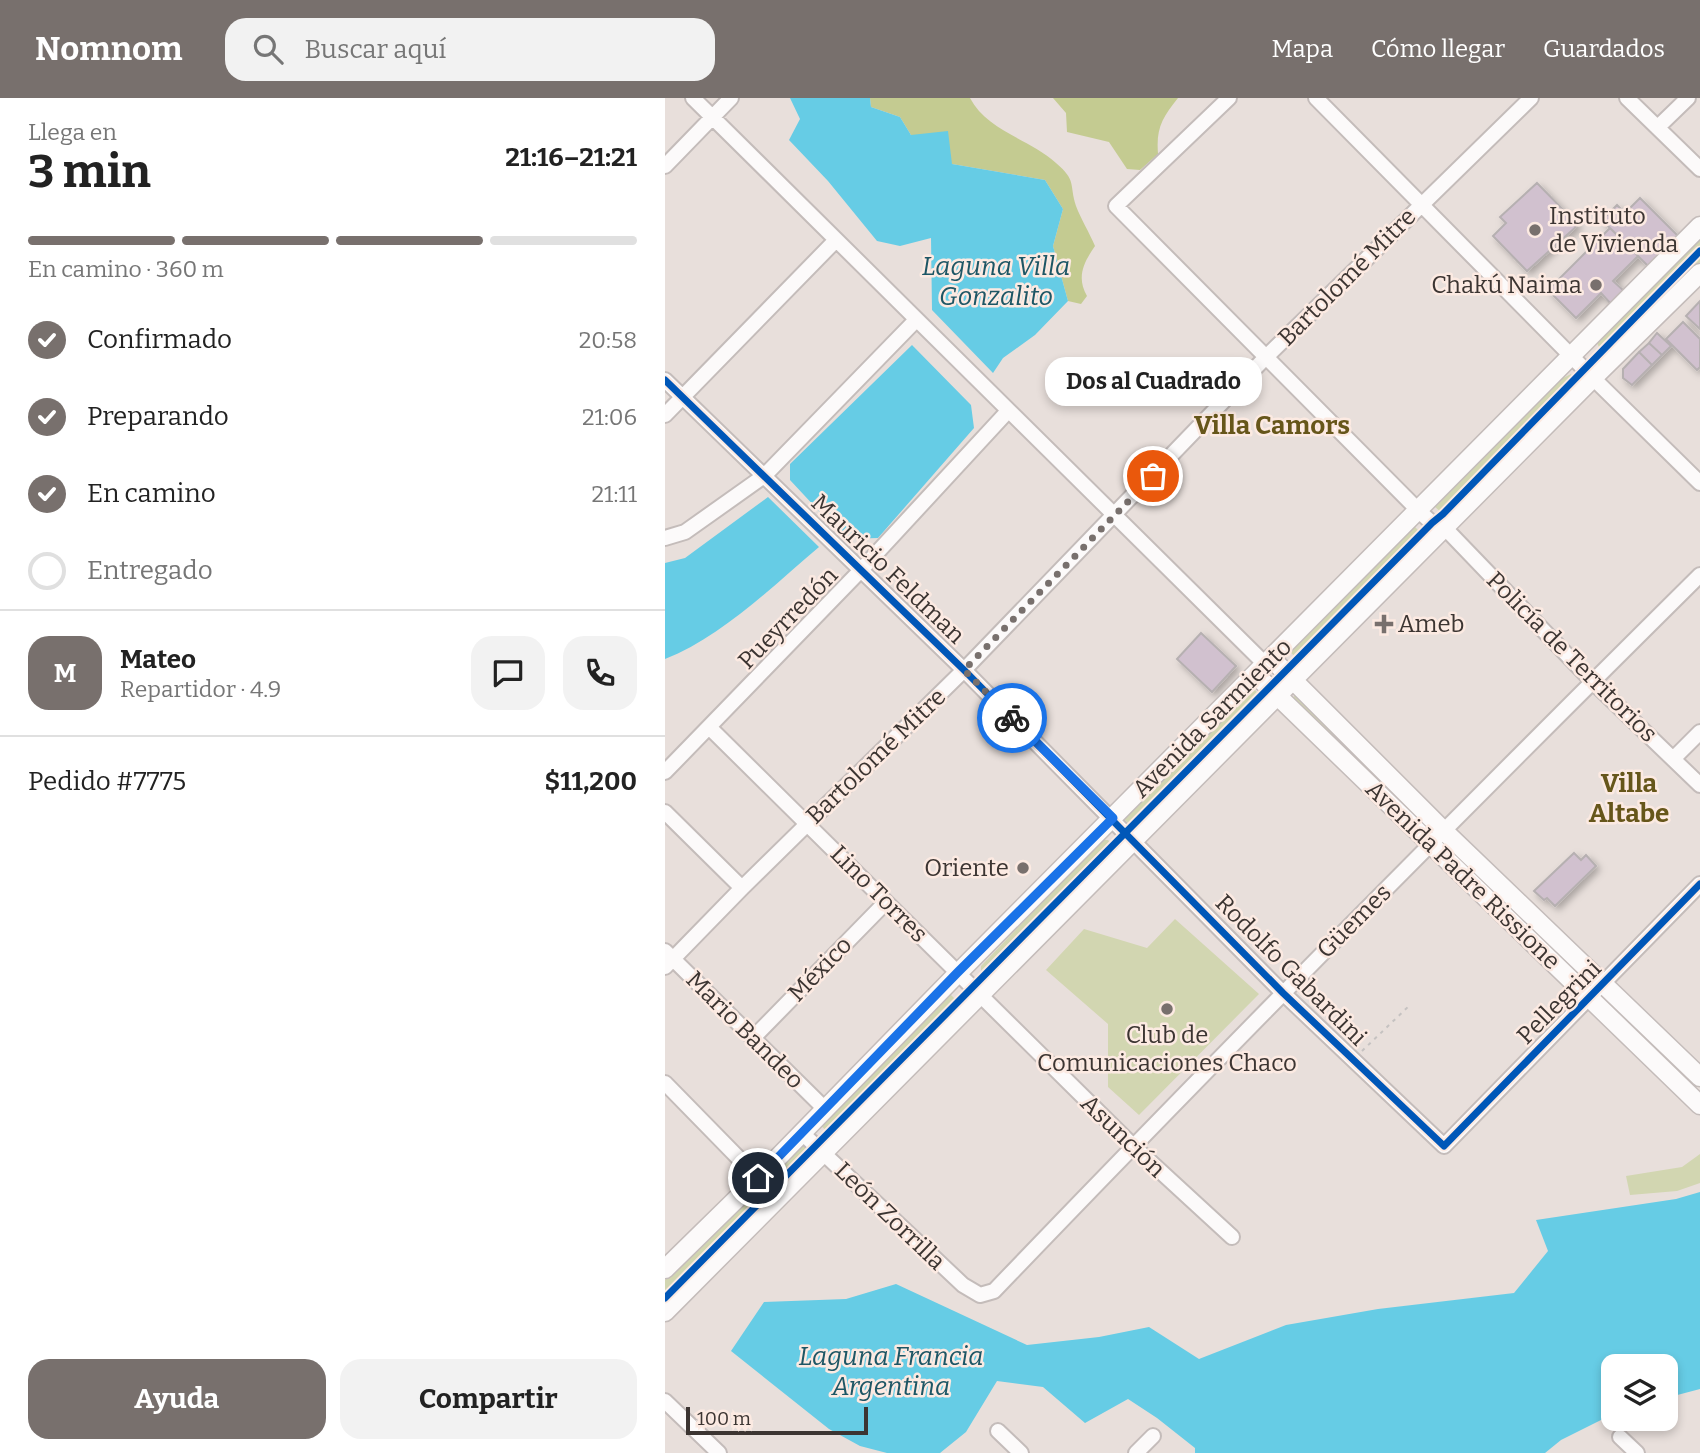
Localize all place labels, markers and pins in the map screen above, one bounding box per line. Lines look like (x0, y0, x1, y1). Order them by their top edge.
place label: Instituto de Vivienda (1549, 202, 1678, 258)
marker: Instituto de Vivienda (1527, 222, 1543, 238)
place label: Chakú Naima (1431, 271, 1582, 299)
marker: Chakú Naima (1588, 277, 1604, 293)
callout: Dos al Cuadrado (1044, 357, 1261, 406)
pin (1123, 446, 1183, 506)
place label: Ameb (1398, 610, 1464, 638)
marker: Ameb (1376, 616, 1392, 632)
place label: Oriente (924, 854, 1009, 882)
marker: Oriente (1015, 860, 1031, 876)
marker: Club de Comunicaciones Chaco (1159, 1001, 1175, 1017)
place label: Club de Comunicaciones Chaco (1037, 1021, 1297, 1077)
pin (728, 1148, 788, 1208)

